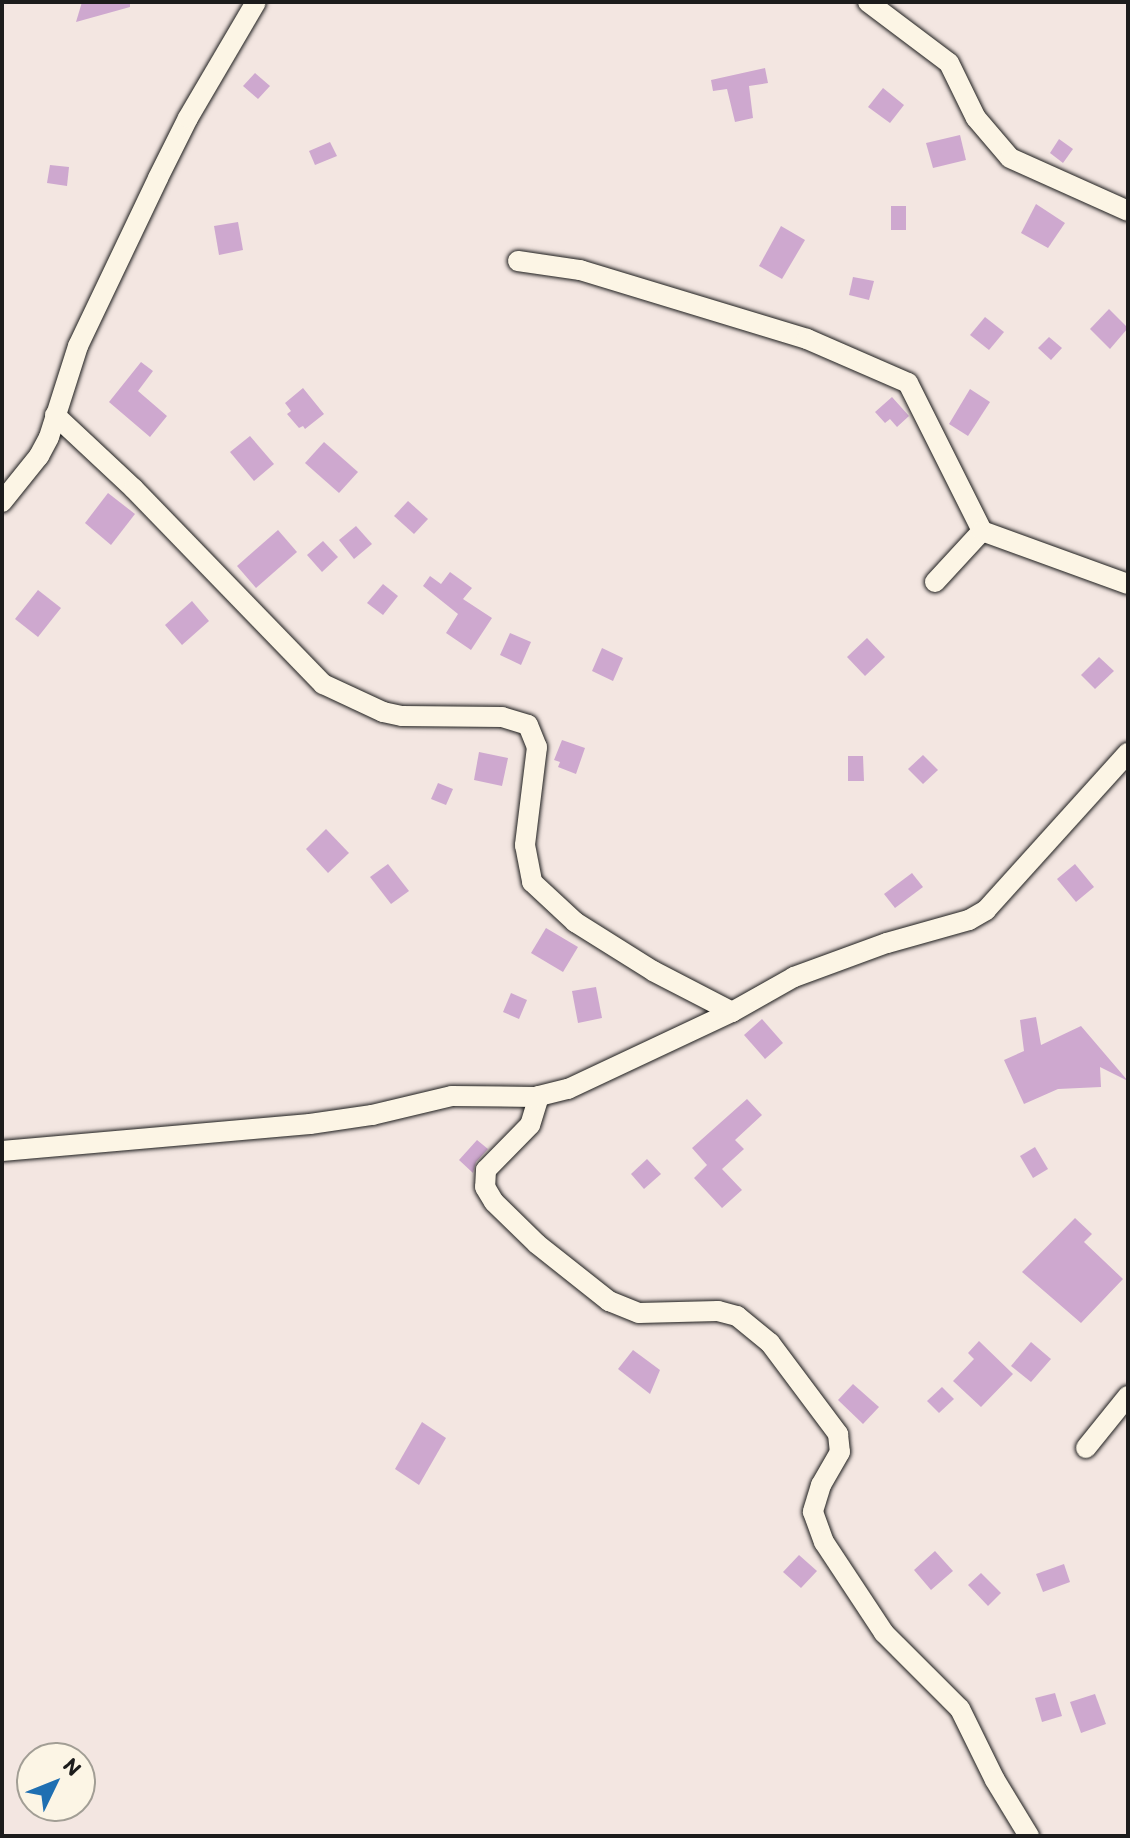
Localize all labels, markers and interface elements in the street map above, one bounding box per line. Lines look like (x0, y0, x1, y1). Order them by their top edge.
north arrow (16, 1742, 96, 1822)
text: N (58, 1752, 87, 1781)

